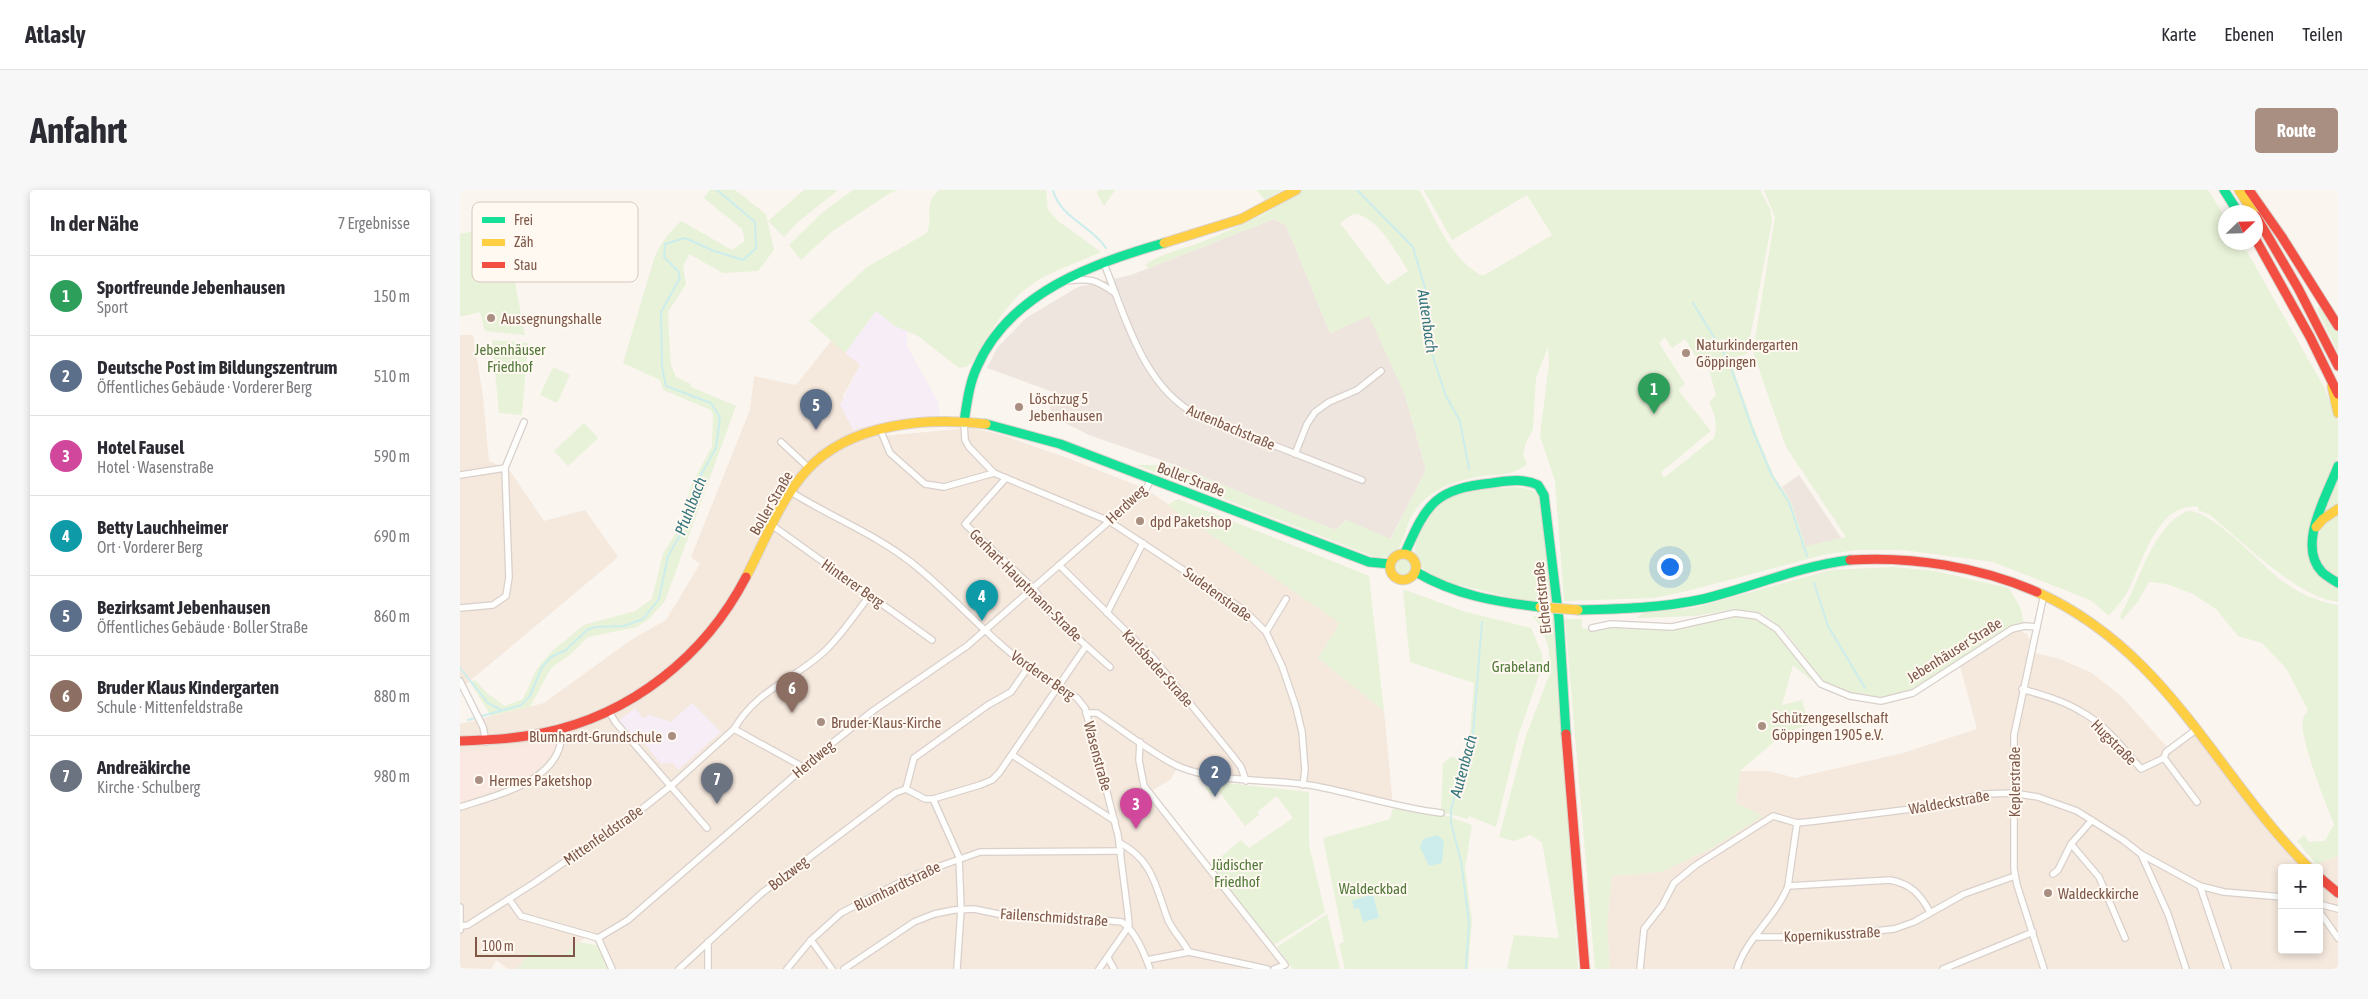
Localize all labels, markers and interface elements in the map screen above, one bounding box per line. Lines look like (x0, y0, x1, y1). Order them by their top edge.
text: Atlasly (25, 21, 86, 48)
text: Karte (2161, 24, 2196, 45)
text: Ebenen (2224, 24, 2274, 45)
text: Teilen (2302, 24, 2343, 45)
button: Route (2255, 108, 2338, 153)
text: Anfahrt (30, 110, 127, 150)
legend (472, 202, 638, 282)
north arrow (2218, 205, 2263, 250)
text: In der Nähe (50, 211, 139, 235)
text: Frei (514, 212, 533, 228)
text: 7 Ergebnisse (338, 214, 410, 232)
text: Zäh (514, 234, 534, 250)
text: Stau (514, 257, 537, 273)
text: Sportfreunde Jebenhausen (97, 276, 285, 298)
text: 1 (62, 287, 70, 305)
text: 150 m (374, 287, 410, 305)
water label: Autenbach (1415, 287, 1441, 354)
text: Sport (97, 298, 128, 316)
place label: Aussegnungshalle (501, 310, 602, 327)
marker: Aussegnungshalle (485, 312, 497, 324)
place label: Naturkindergarten Göppingen (1696, 336, 1798, 370)
park label: Jebenhäuser Friedhof (475, 341, 546, 375)
marker: Naturkindergarten Göppingen (1680, 347, 1692, 359)
text: Deutsche Post im Bildungszentrum (97, 356, 338, 378)
text: 2 (62, 367, 70, 385)
text: 510 m (374, 367, 410, 385)
pin: 1 (1638, 373, 1670, 414)
text: Öffentliches Gebäude · Vorderer Berg (97, 378, 312, 396)
pin: 5 (800, 389, 832, 430)
place label: Löschzug 5 Jebenhausen (1029, 390, 1103, 424)
marker: Löschzug 5 Jebenhausen (1013, 401, 1025, 413)
street label: Autenbachstraße (1184, 401, 1278, 453)
text: Hotel Fausel (97, 436, 184, 458)
text: 3 (62, 447, 70, 465)
text: 590 m (374, 447, 410, 465)
text: Hotel · Wasenstraße (97, 458, 214, 476)
street label: Boller Straße (1155, 458, 1227, 500)
street label: Boller Straße (746, 468, 796, 538)
water label: Pfuhlbach (671, 474, 709, 538)
street label: Herdweg (1102, 481, 1150, 527)
place label: dpd Paketshop (1150, 513, 1232, 530)
marker: dpd Paketshop (1134, 515, 1146, 527)
text: Betty Lauchheimer (97, 516, 228, 538)
street label: Gerhart-Hauptmann-Straße (966, 525, 1086, 645)
text: 4 (62, 527, 70, 545)
text: 690 m (374, 527, 410, 545)
text: Ort · Vorderer Berg (97, 538, 203, 556)
your location (1657, 554, 1683, 580)
street label: Hinterer Berg (818, 555, 888, 611)
street label: Eichertstraße (1530, 561, 1554, 635)
street label: Sudetenstraße (1181, 564, 1256, 625)
pin: 4 (966, 580, 998, 621)
text: Bezirksamt Jebenhausen (97, 596, 270, 618)
text: 5 (62, 607, 70, 625)
text: 860 m (374, 607, 410, 625)
street label: Jebenhäuser Straße (1904, 614, 2005, 686)
text: Öffentliches Gebäude · Boller Straße (97, 618, 308, 636)
street label: Karlsbader Straße (1119, 626, 1197, 710)
street label: Vorderer Berg (1008, 647, 1079, 704)
park label: Grabeland (1492, 658, 1550, 675)
pin: 6 (776, 672, 808, 713)
text: Bruder Klaus Kindergarten (97, 676, 279, 698)
text: 6 (62, 687, 70, 705)
text: 880 m (374, 687, 410, 705)
text: Schule · Mittenfeldstraße (97, 698, 243, 716)
place label: Schützengesellschaft Göppingen 1905 e.V. (1772, 709, 1889, 743)
place label: Bruder-Klaus-Kirche (831, 714, 942, 731)
marker: Bruder-Klaus-Kirche (815, 716, 827, 728)
street label: Hugstraße (2088, 716, 2140, 768)
street label: Wasenstraße (1081, 719, 1115, 793)
marker: Schützengesellschaft Göppingen 1905 e.V. (1756, 720, 1768, 732)
place label: Blumhardt-Grundschule (529, 728, 662, 745)
marker: Blumhardt-Grundschule (666, 730, 678, 742)
water label: Autenbach (1446, 733, 1480, 800)
street label: Herdweg (789, 736, 838, 781)
street label: Keplerstraße (2006, 747, 2023, 817)
text: Andreäkirche (97, 756, 191, 778)
pin: 2 (1199, 756, 1231, 797)
pin: 7 (701, 763, 733, 804)
text: 7 (62, 767, 70, 785)
text: 980 m (374, 767, 410, 785)
place label: Hermes Paketshop (489, 772, 592, 789)
marker: Hermes Paketshop (473, 774, 485, 786)
text: Kirche · Schulberg (97, 778, 200, 796)
street label: Waldeckstraße (1907, 786, 1991, 817)
pin: 3 (1120, 788, 1152, 829)
street label: Mittenfeldstraße (560, 801, 646, 869)
street label: Bolzweg (765, 852, 812, 894)
park label: Jüdischer Friedhof (1211, 856, 1264, 890)
street label: Blumhardtstraße (851, 858, 943, 914)
map controls (2278, 864, 2323, 954)
button: + (2278, 864, 2323, 909)
park label: Waldeckbad (1339, 880, 1407, 897)
place label: Waldeckkirche (2058, 885, 2139, 902)
marker: Waldeckkirche (2042, 887, 2054, 899)
street label: Failenschmidstraße (999, 905, 1109, 929)
button: − (2278, 909, 2323, 954)
street label: Kopernikusstraße (1783, 923, 1881, 945)
scale bar (475, 934, 575, 957)
text: 100 m (482, 938, 514, 954)

